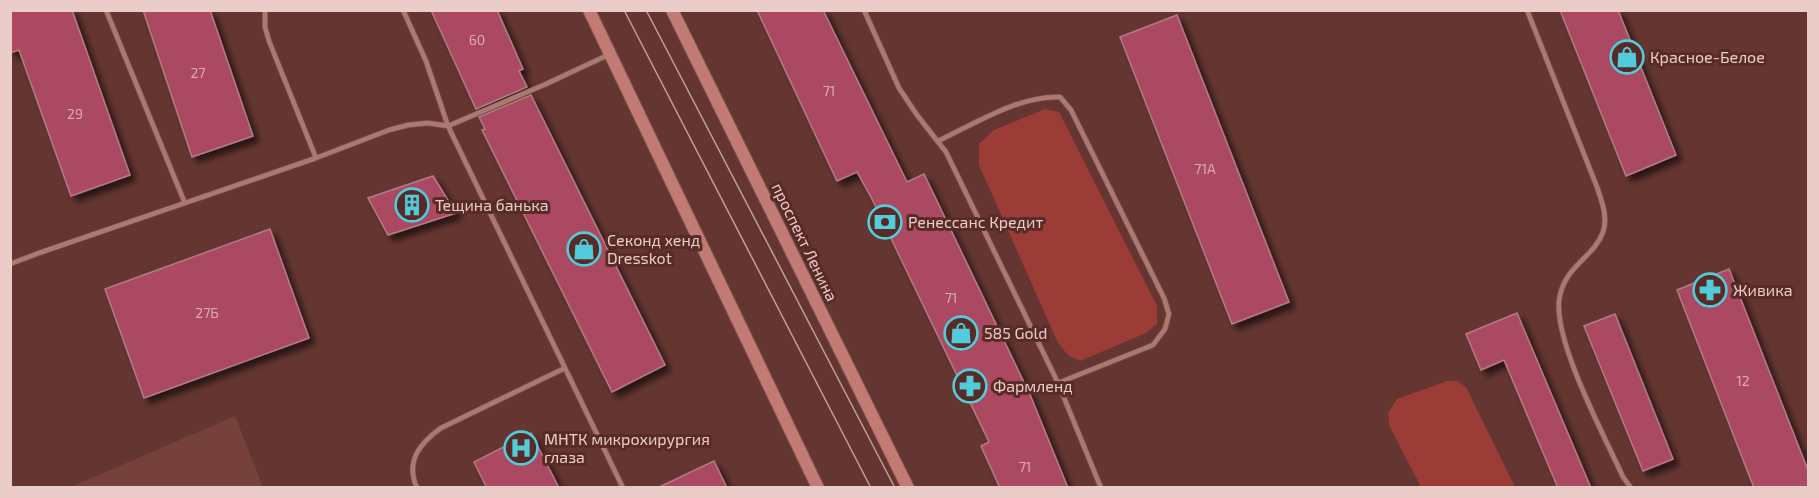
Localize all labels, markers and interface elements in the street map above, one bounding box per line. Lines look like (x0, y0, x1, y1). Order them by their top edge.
house number: 60 (469, 31, 485, 48)
shop icon: Красное-Белое (1609, 39, 1645, 75)
place label: Красное-Белое (1650, 47, 1765, 66)
house number: 27 (190, 64, 206, 81)
house number: 71 (823, 82, 835, 99)
house number: 29 (67, 105, 83, 122)
house number: 71А (1194, 160, 1216, 177)
street label: проспект Ленина (769, 180, 842, 304)
building icon: Тещина банька (394, 187, 430, 223)
place label: Тещина банька (435, 195, 549, 214)
bank icon: Ренессанс Кредит (867, 204, 903, 240)
place label: Ренессанс Кредит (908, 212, 1043, 231)
place label: Секонд хенд Dresskot (607, 230, 700, 267)
shop icon: Секонд хенд Dresskot (566, 231, 602, 267)
pharmacy icon: Живика (1692, 272, 1728, 308)
place label: Живика (1733, 280, 1793, 299)
house number: 71 (945, 289, 957, 306)
house number: 27Б (195, 304, 219, 321)
shop icon: 585 Gold (943, 315, 979, 351)
place label: 585 Gold (984, 323, 1048, 342)
pharmacy icon: Фармленд (952, 368, 988, 404)
house number: 12 (1736, 372, 1750, 389)
place label: Фармленд (993, 376, 1073, 395)
place label: МНТК микрохирургия глаза (544, 429, 710, 466)
hospital icon: МНТК микрохирургия глаза (503, 430, 539, 466)
house number: 71 (1019, 458, 1031, 475)

